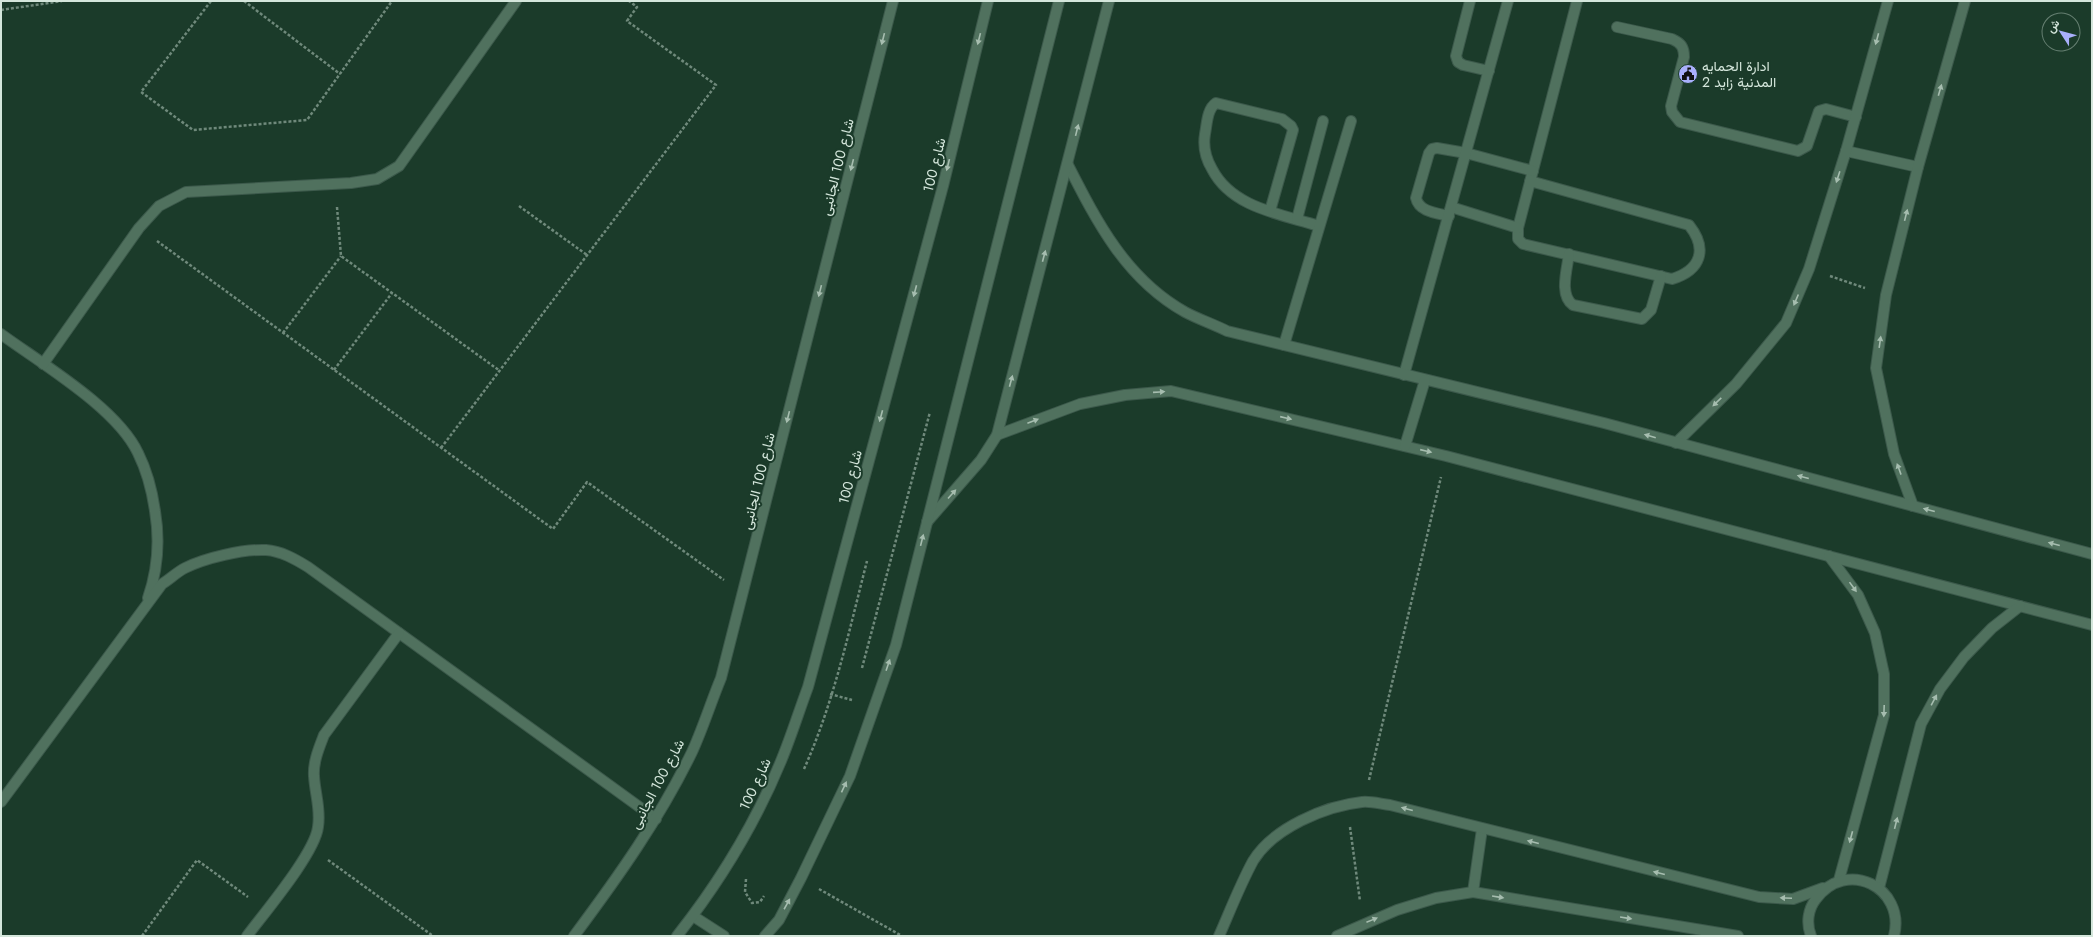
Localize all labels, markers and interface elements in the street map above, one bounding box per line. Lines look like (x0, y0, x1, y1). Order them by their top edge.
north arrow (2041, 12, 2081, 52)
text: ش (2043, 16, 2063, 36)
one-way arrow (880, 33, 886, 45)
one-way arrow (976, 33, 982, 45)
one-way arrow (1874, 33, 1880, 45)
place label: ادارة الحمايه المدنية زايد 2 (1702, 56, 1776, 92)
public building icon: ادارة الحمايه المدنية زايد 2 (1677, 63, 1699, 85)
one-way arrow (1937, 83, 1943, 95)
street label: شارع 100 الجانبى (815, 116, 860, 218)
one-way arrow (1074, 124, 1080, 136)
street label: شارع 100 (918, 136, 951, 195)
one-way arrow (848, 159, 854, 171)
one-way arrow (945, 159, 951, 171)
one-way arrow (1835, 172, 1841, 184)
one-way arrow (1903, 209, 1909, 221)
one-way arrow (1041, 249, 1047, 261)
one-way arrow (817, 285, 823, 297)
one-way arrow (911, 285, 917, 297)
one-way arrow (1792, 294, 1798, 306)
one-way arrow (1877, 336, 1883, 348)
one-way arrow (1008, 375, 1014, 387)
one-way arrow (1153, 389, 1165, 396)
one-way arrow (1712, 397, 1722, 407)
one-way arrow (785, 411, 791, 423)
one-way arrow (878, 411, 884, 423)
one-way arrow (1280, 416, 1292, 422)
one-way arrow (1028, 417, 1040, 423)
street label: شارع 100 الجانبى (736, 430, 781, 532)
one-way arrow (1644, 433, 1656, 439)
street label: شارع 100 (833, 448, 868, 507)
one-way arrow (1420, 449, 1432, 455)
one-way arrow (1896, 463, 1902, 475)
one-way arrow (1797, 474, 1809, 480)
one-way arrow (947, 489, 957, 499)
one-way arrow (1922, 507, 1934, 513)
one-way arrow (919, 533, 925, 546)
one-way arrow (2048, 540, 2061, 546)
one-way arrow (1848, 582, 1857, 593)
one-way arrow (886, 659, 892, 671)
one-way arrow (1931, 694, 1938, 706)
one-way arrow (1880, 705, 1887, 717)
street label: شارع 100 الجانبى (625, 735, 690, 833)
street label: شارع 100 (734, 755, 777, 814)
one-way arrow (841, 782, 847, 793)
one-way arrow (1401, 806, 1413, 812)
one-way arrow (1893, 817, 1899, 829)
one-way arrow (1848, 831, 1854, 843)
one-way arrow (1527, 838, 1539, 844)
one-way arrow (1653, 869, 1665, 875)
one-way arrow (1492, 894, 1504, 900)
one-way arrow (1780, 895, 1792, 902)
one-way arrow (784, 898, 790, 910)
one-way arrow (1620, 915, 1632, 921)
one-way arrow (1367, 917, 1379, 923)

